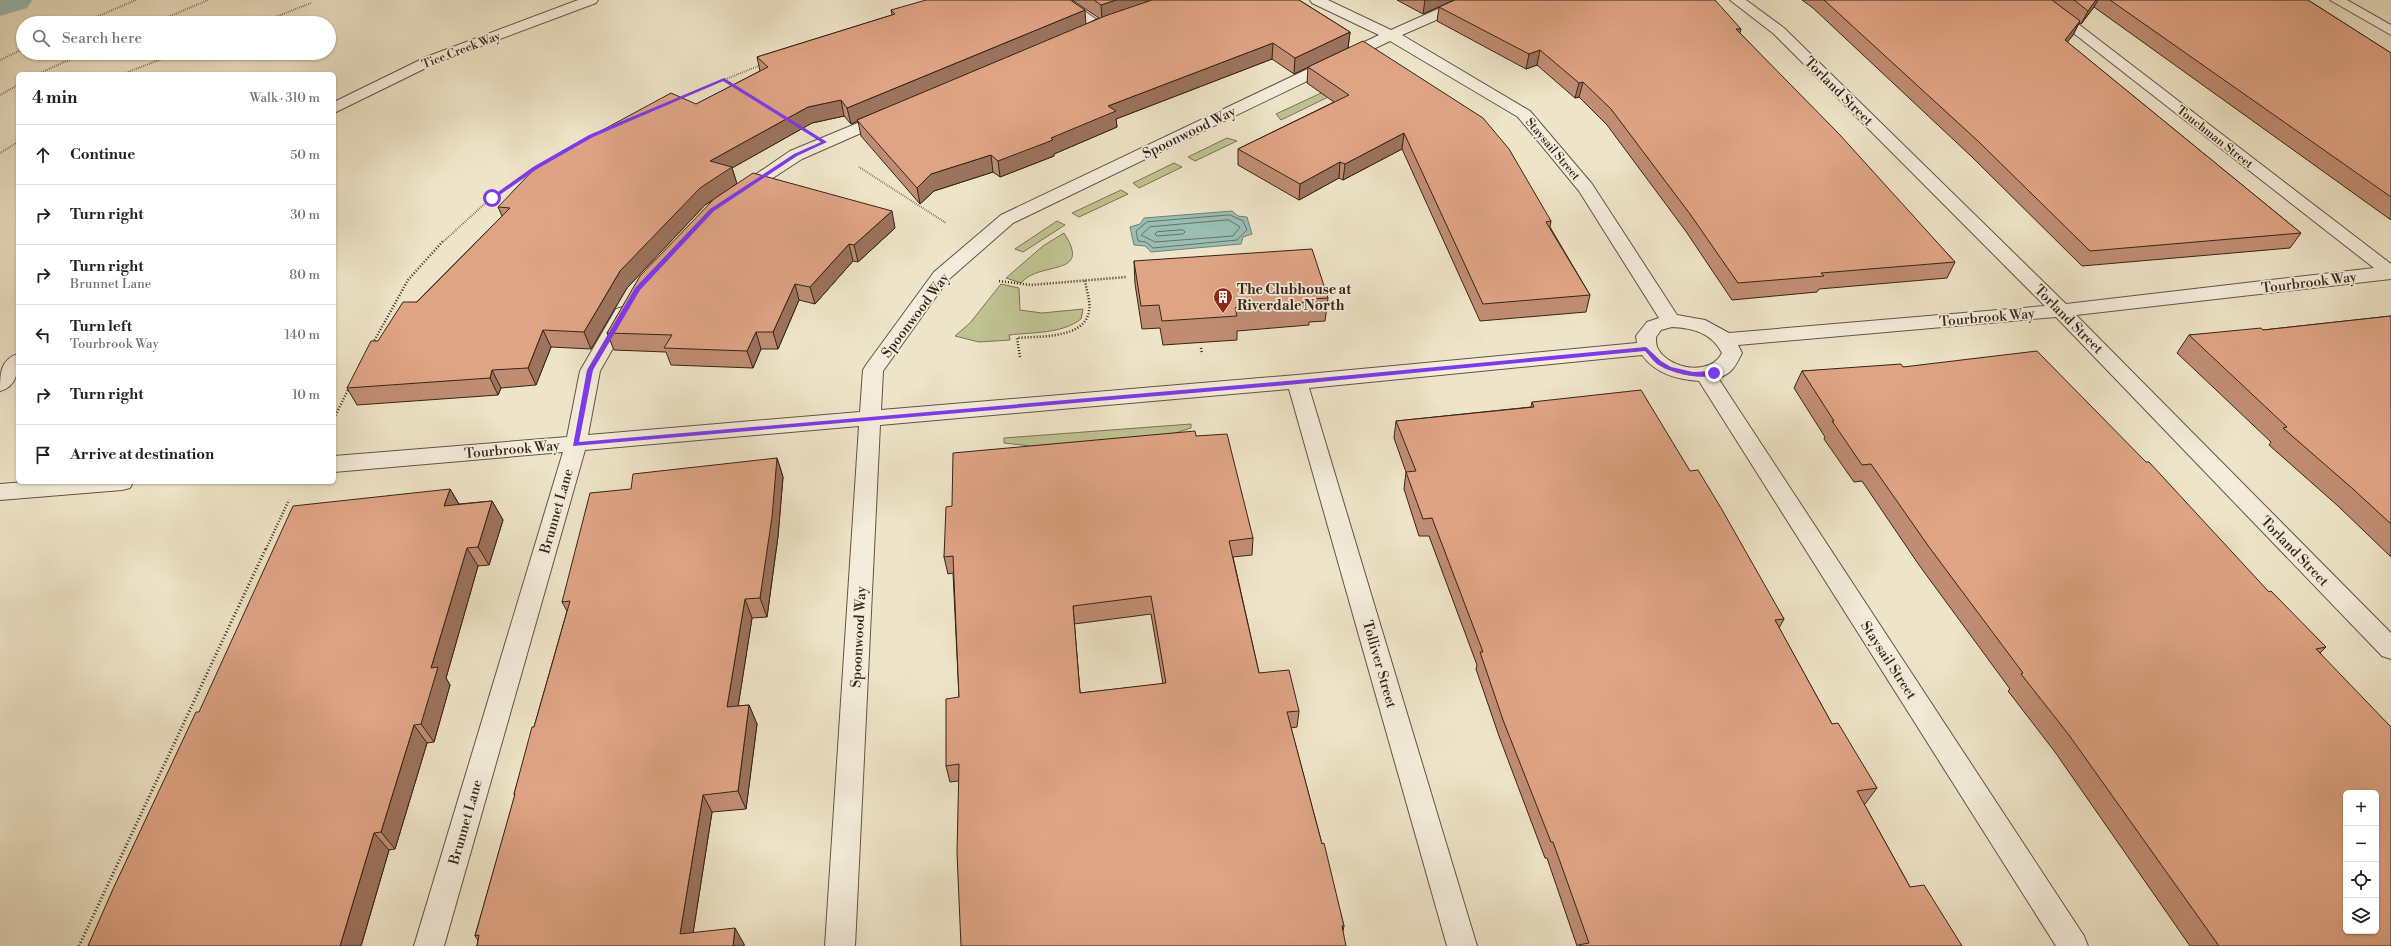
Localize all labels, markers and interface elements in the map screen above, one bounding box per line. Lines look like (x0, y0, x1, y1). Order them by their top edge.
search box (16, 16, 336, 60)
icon: search (30, 27, 52, 49)
text: Search here (62, 29, 142, 48)
street label: Tice Creek Way (420, 29, 503, 72)
street label: Torland Street (1800, 53, 1877, 130)
text: 4 min (32, 87, 77, 109)
text: Walk · 310 m (250, 90, 320, 106)
street label: Spoonwood Way (1140, 102, 1239, 163)
street label: Touchman Street (2173, 103, 2256, 172)
street label: Staysail Street (1522, 115, 1584, 184)
icon: ahead (32, 144, 54, 166)
text: Continue (70, 145, 135, 164)
text: 50 m (290, 147, 320, 163)
route start (483, 189, 501, 207)
icon: right (32, 204, 54, 226)
text: Turn right (70, 205, 144, 224)
text: 30 m (290, 207, 320, 223)
text: Turn right (70, 257, 144, 276)
icon: right (32, 264, 54, 286)
text: 80 m (289, 267, 320, 283)
street label: Tourbrook Way (2261, 268, 2358, 298)
street label: Spoonwood Way (878, 269, 954, 362)
text: Brunnet Lane (70, 276, 151, 292)
place label: The Clubhouse at Riverdale North (1237, 281, 1352, 315)
street label: Torland Street (2030, 281, 2107, 358)
building icon: The Clubhouse at Riverdale North (1212, 286, 1234, 314)
street label: Tourbrook Way (1939, 305, 2036, 331)
text: Turn left (70, 317, 132, 336)
icon: left (32, 324, 54, 346)
text: 140 m (284, 327, 320, 343)
text: Tourbrook Way (70, 336, 159, 352)
route end (1705, 364, 1723, 382)
icon: right (32, 384, 54, 406)
text: Turn right (70, 385, 144, 404)
text: 10 m (292, 387, 320, 403)
street label: Tourbrook Way (464, 437, 561, 463)
icon: arrive (32, 444, 54, 466)
text: Arrive at destination (70, 445, 214, 464)
street label: Brunnet Lane (536, 467, 578, 557)
street label: Torland Street (2256, 513, 2332, 591)
street label: Spoonwood Way (847, 586, 871, 688)
street label: Tolliver Street (1358, 618, 1400, 710)
street label: Staysail Street (1856, 618, 1920, 703)
street label: Brunnet Lane (445, 778, 487, 868)
map controls (2343, 790, 2379, 934)
button: + (2343, 790, 2379, 826)
button: − (2343, 826, 2379, 862)
button: locate (2343, 862, 2379, 898)
button: layers (2343, 898, 2379, 934)

